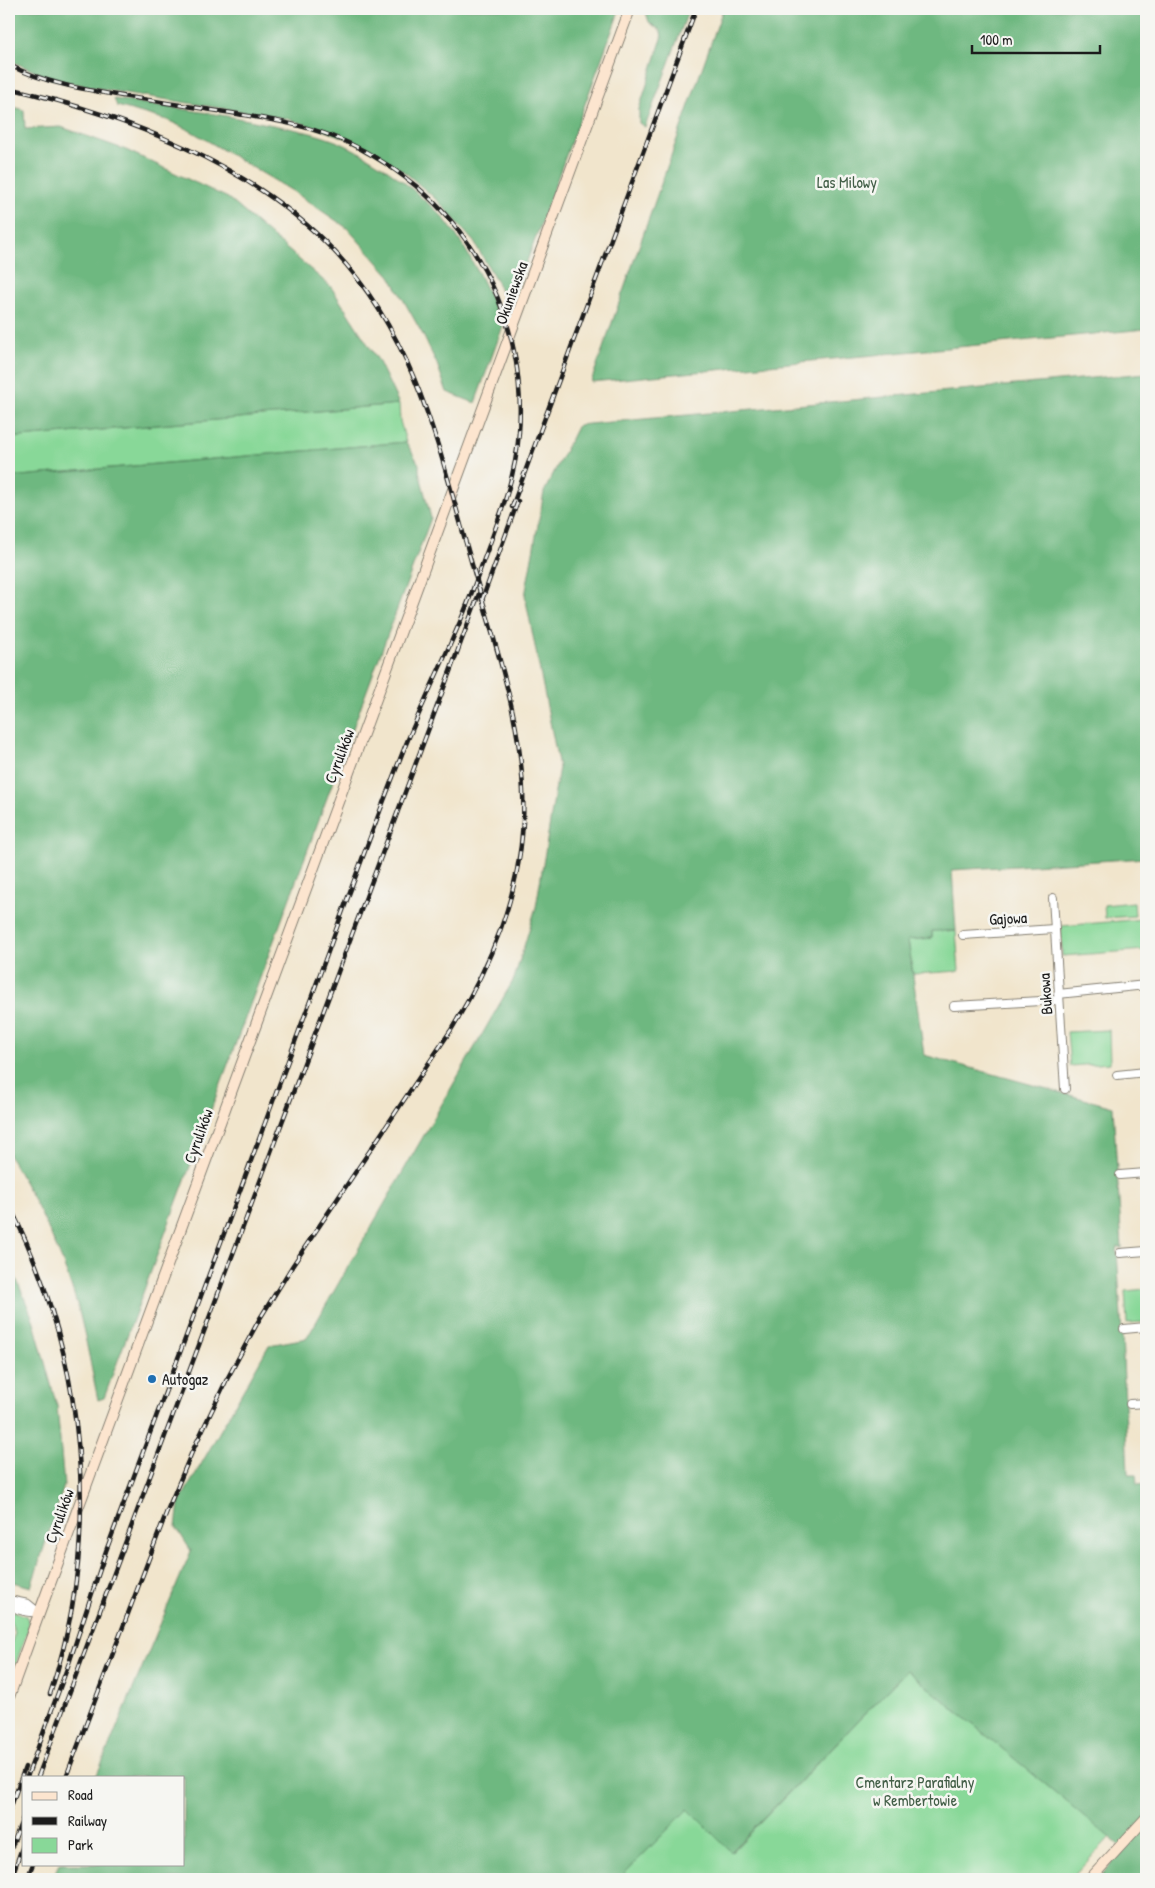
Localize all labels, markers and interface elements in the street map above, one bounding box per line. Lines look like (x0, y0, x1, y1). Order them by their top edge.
scale bar (972, 22, 1100, 54)
text: 100 m (980, 29, 1013, 50)
park label: Las Milowy (817, 171, 877, 193)
street label: Okuniewska (489, 258, 533, 328)
street label: Cyrulików (319, 726, 359, 786)
street label: Gajowa (989, 906, 1027, 930)
street label: Bukowa (1033, 973, 1057, 1015)
street label: Cyrulików (178, 1106, 218, 1166)
place label: Autogaz (162, 1368, 209, 1390)
marker: Autogaz (146, 1373, 158, 1385)
street label: Cyrulików (39, 1486, 79, 1546)
park label: Cmentarz Parafialny w Rembertowie (855, 1771, 975, 1811)
legend (22, 1776, 185, 1866)
text: Road (68, 1784, 93, 1805)
text: Railway (68, 1810, 107, 1831)
text: Park (68, 1834, 93, 1855)

